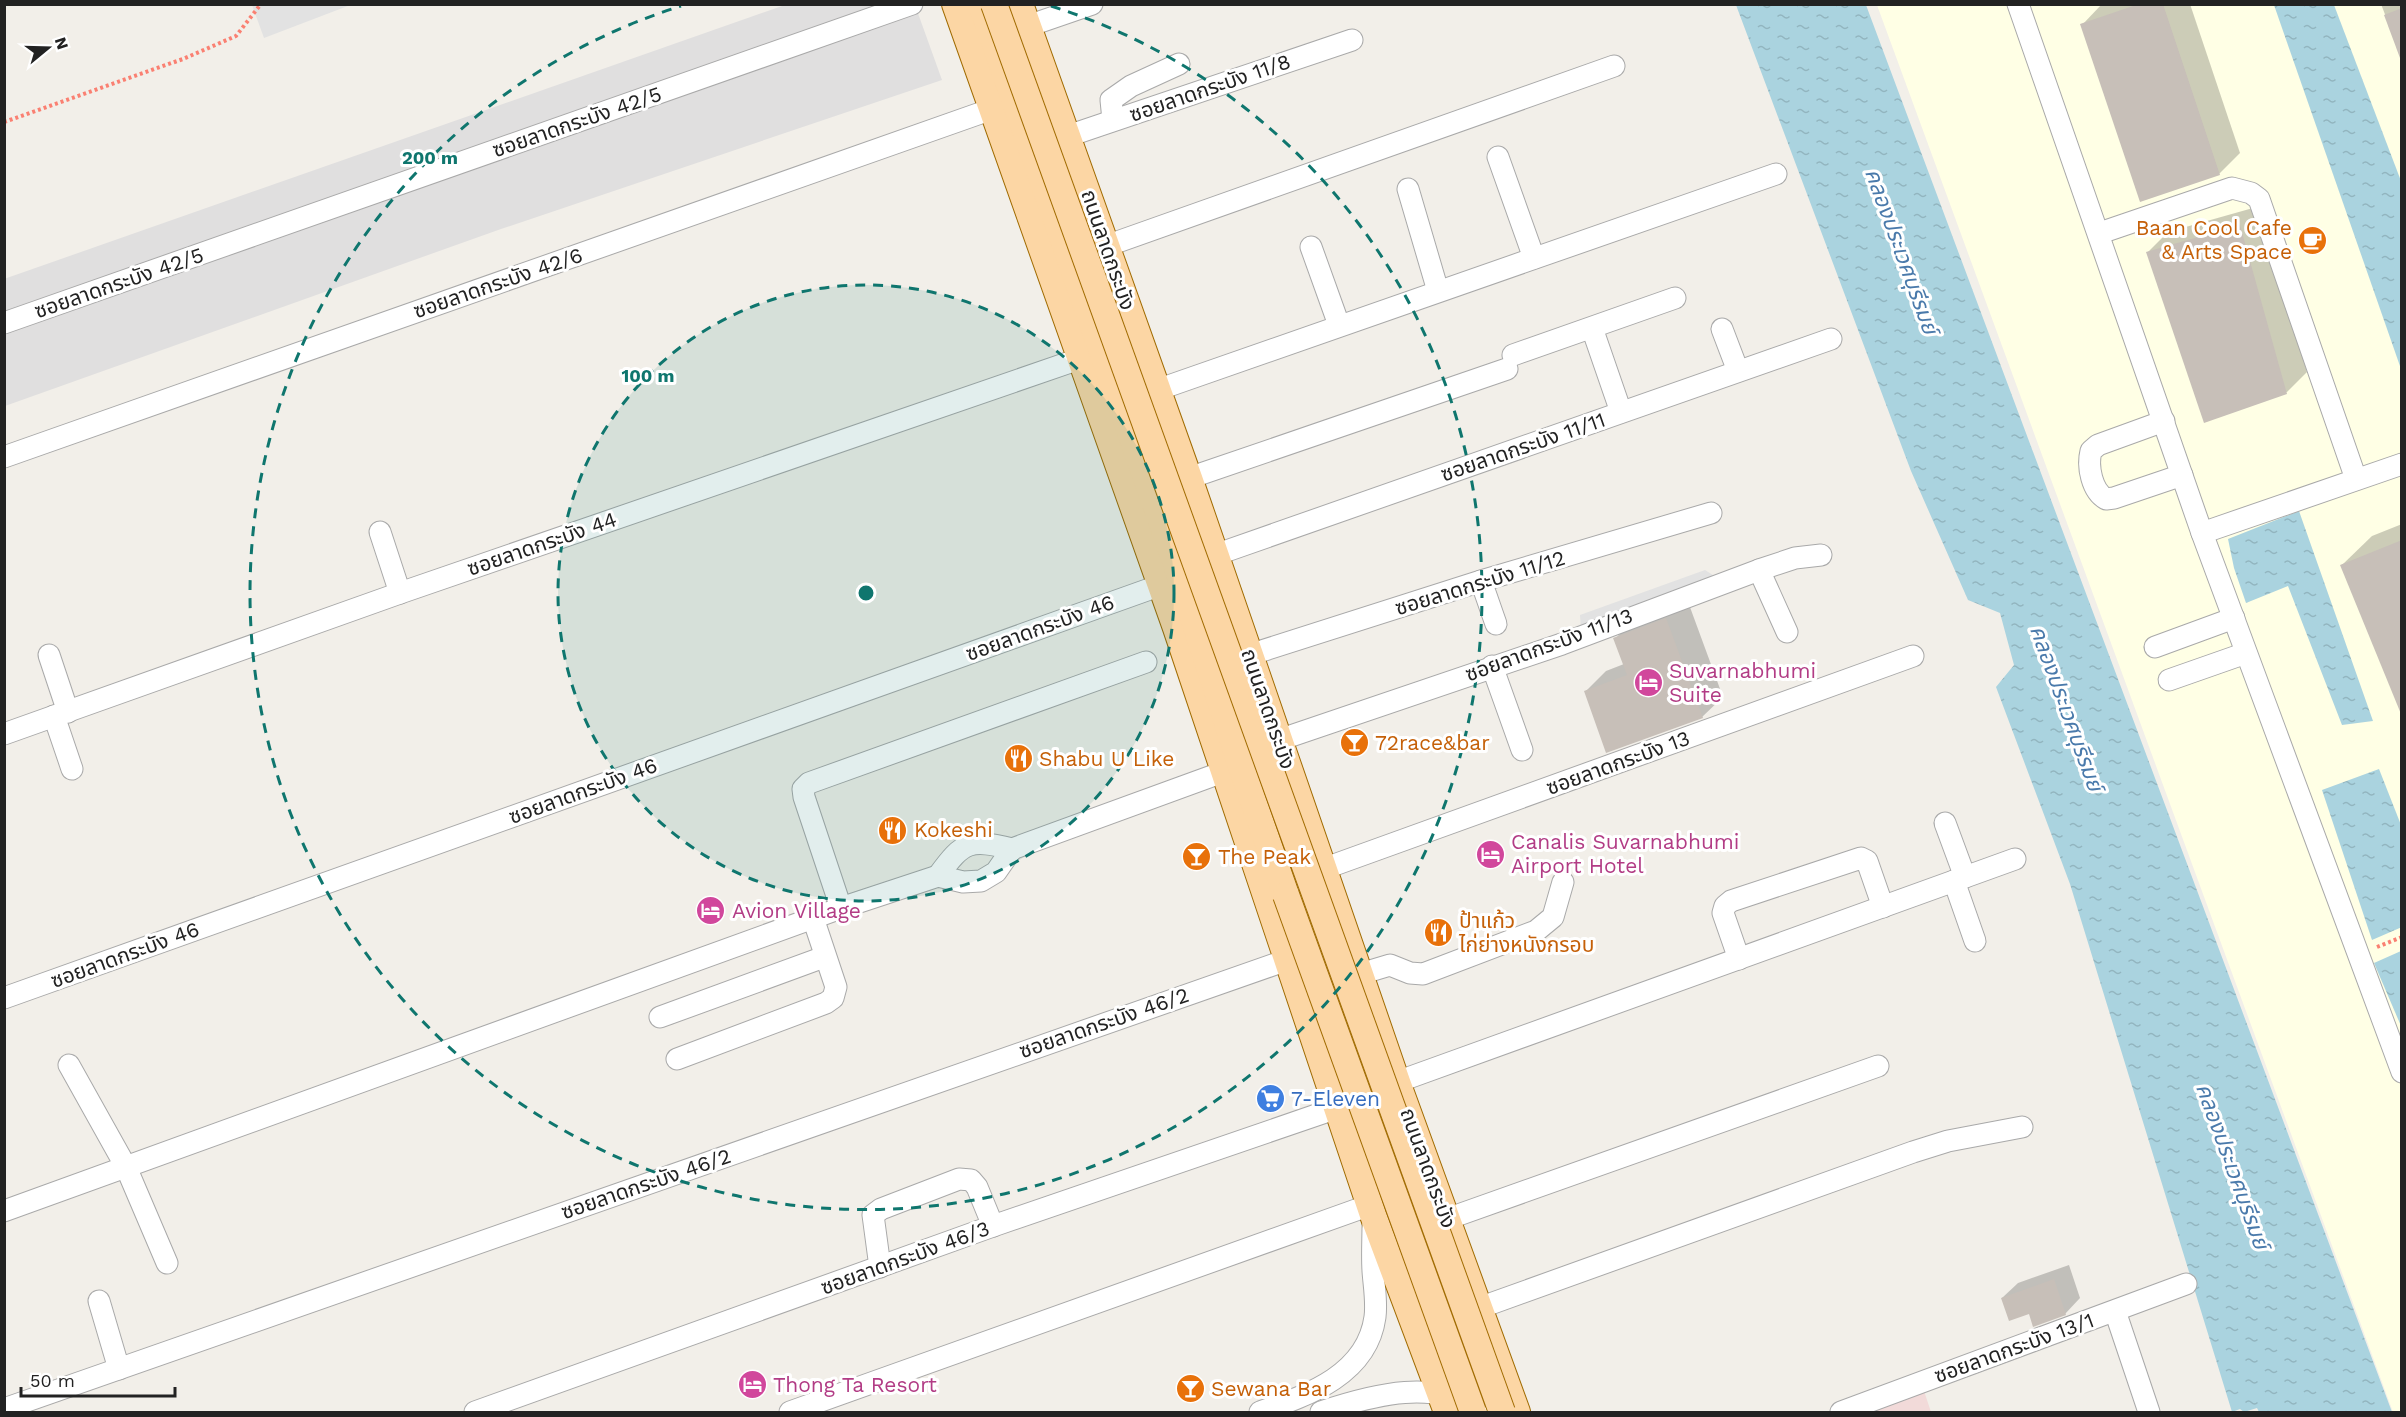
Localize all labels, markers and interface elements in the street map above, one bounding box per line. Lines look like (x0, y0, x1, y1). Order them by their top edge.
north arrow (18, 18, 78, 78)
text: N (51, 35, 73, 52)
street label: ซอยลาดกระบัง 11/8 (1126, 48, 1294, 127)
street label: ซอยลาดกระบัง 42/5 (489, 81, 665, 162)
text: 200 m (402, 147, 458, 168)
water label: คลองประเวศบุรีรมย์ (1859, 165, 1944, 342)
street label: ถนนลาดกระบัง (1076, 186, 1141, 313)
place label: Baan Cool Cafe & Arts Space (2136, 215, 2292, 264)
cafe icon: Baan Cool Cafe & Arts Space (2297, 224, 2329, 256)
street label: ซอยลาดกระบัง 42/5 (31, 242, 207, 323)
street label: ซอยลาดกระบัง 42/6 (410, 242, 586, 323)
text: 100 m (621, 365, 675, 386)
street label: ซอยลาดกระบัง 11/11 (1437, 407, 1608, 486)
street label: ซอยลาดกระบัง 44 (464, 506, 620, 581)
street label: ซอยลาดกระบัง 11/12 (1392, 545, 1568, 620)
centre of rings (856, 583, 876, 603)
street label: ซอยลาดกระบัง 46 (962, 589, 1118, 666)
street label: ซอยลาดกระบัง 11/13 (1462, 603, 1636, 686)
water label: คลองประเวศบุรีรมย์ (2024, 622, 2109, 799)
street label: ถนนลาดกระบัง (1236, 645, 1301, 772)
place label: Suvarnabhumi Suite (1669, 658, 1816, 707)
hotel icon: Suvarnabhumi Suite (1632, 667, 1664, 699)
street label: ซอยลาดกระบัง 13 (1543, 725, 1693, 800)
bar icon: 72race&bar (1338, 727, 1370, 759)
place label: 72race&bar (1375, 730, 1490, 755)
restaurant icon: Shabu U Like (1002, 743, 1034, 775)
place label: Shabu U Like (1039, 746, 1174, 771)
street label: ซอยลาดกระบัง 46 (505, 752, 661, 829)
restaurant icon: Kokeshi (877, 814, 909, 846)
place label: Kokeshi (914, 817, 993, 842)
place label: Canalis Suvarnabhumi Airport Hotel (1511, 829, 1739, 878)
hotel icon: Canalis Suvarnabhumi Airport Hotel (1474, 838, 1506, 870)
bar icon: The Peak (1181, 841, 1213, 873)
place label: The Peak (1218, 844, 1311, 869)
hotel icon: Avion Village (695, 895, 727, 927)
place label: Avion Village (732, 898, 861, 923)
place label: ป้าแก้ว ไก่ย่างหนังกรอบ (1458, 908, 1594, 957)
street label: ซอยลาดกระบัง 46 (47, 916, 203, 993)
restaurant icon: ป้าแก้ว ไก่ย่างหนังกรอบ (1422, 917, 1454, 949)
street label: ซอยลาดกระบัง 46/2 (1016, 982, 1192, 1063)
water label: คลองประเวศบุรีรมย์ (2190, 1080, 2275, 1257)
supermarket icon: 7-Eleven (1254, 1083, 1286, 1115)
place label: 7-Eleven (1291, 1086, 1380, 1111)
street label: ถนนลาดกระบัง (1395, 1104, 1462, 1231)
street label: ซอยลาดกระบัง 46/2 (558, 1143, 734, 1224)
street label: ซอยลาดกระบัง 46/3 (817, 1215, 993, 1300)
street label: ซอยลาดกระบัง 13/1 (1931, 1307, 2097, 1388)
scale bar (21, 1360, 176, 1398)
hotel icon: Thong Ta Resort (736, 1369, 768, 1401)
text: 50 m (30, 1370, 75, 1391)
place label: Thong Ta Resort (773, 1372, 937, 1397)
bar icon: Sewana Bar (1174, 1373, 1206, 1405)
place label: Sewana Bar (1211, 1376, 1332, 1401)

